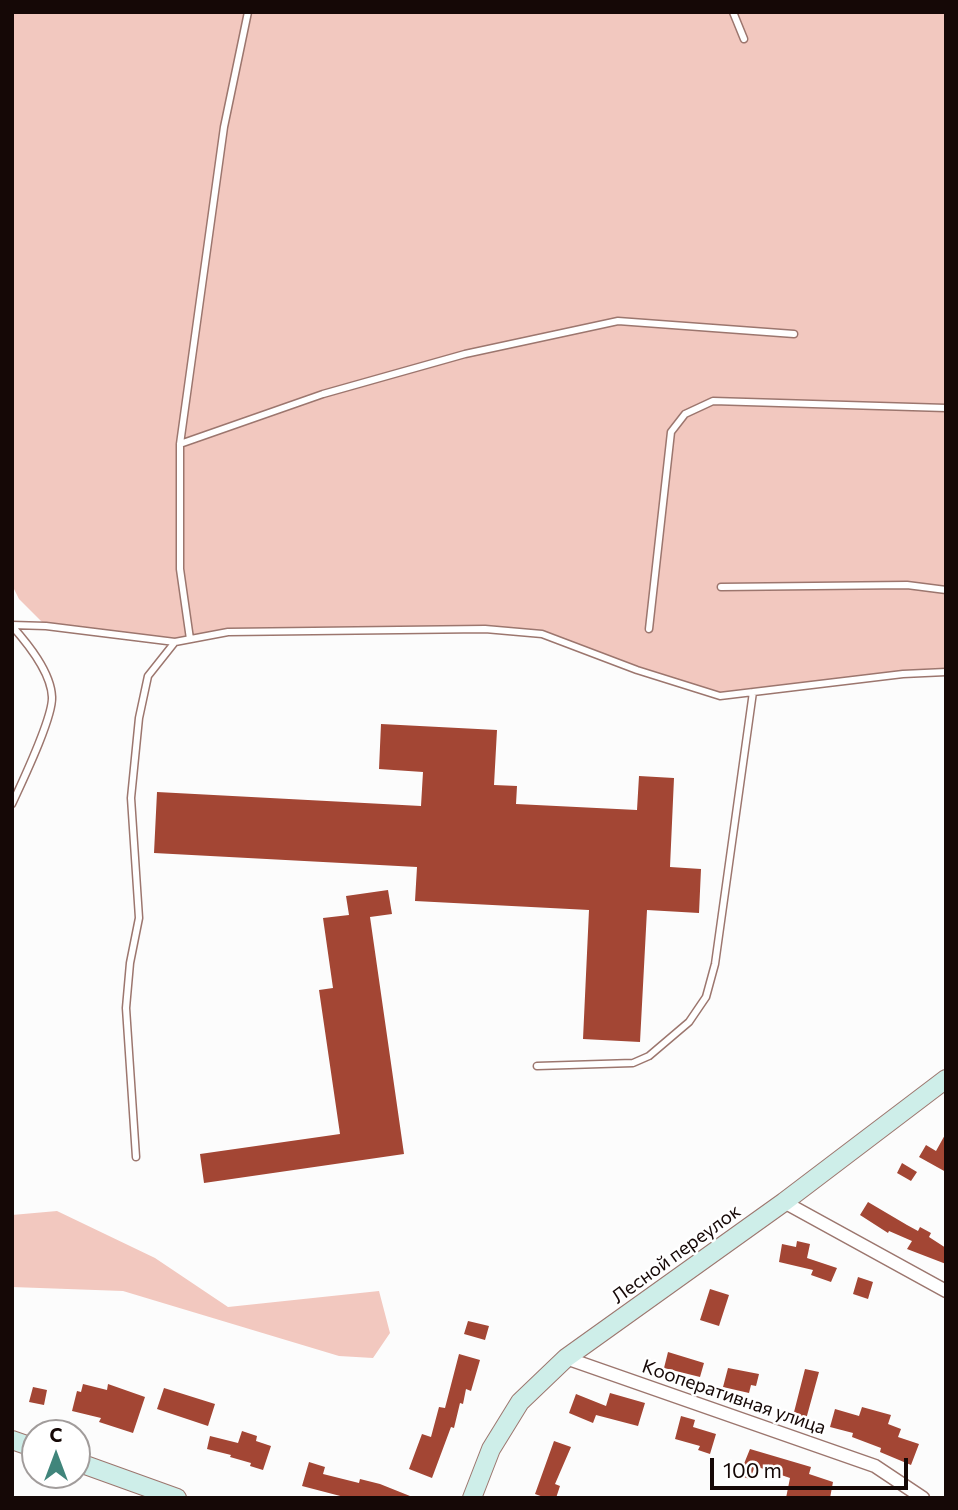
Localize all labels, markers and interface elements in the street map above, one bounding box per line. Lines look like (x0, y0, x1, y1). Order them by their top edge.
street label: Лесной переулок (607, 1200, 745, 1308)
street label: Кооперативная улица (639, 1355, 829, 1439)
north arrow (21, 1419, 91, 1489)
text: С (50, 1423, 63, 1446)
scale bar (713, 1444, 911, 1488)
text: 100 m (723, 1457, 782, 1482)

